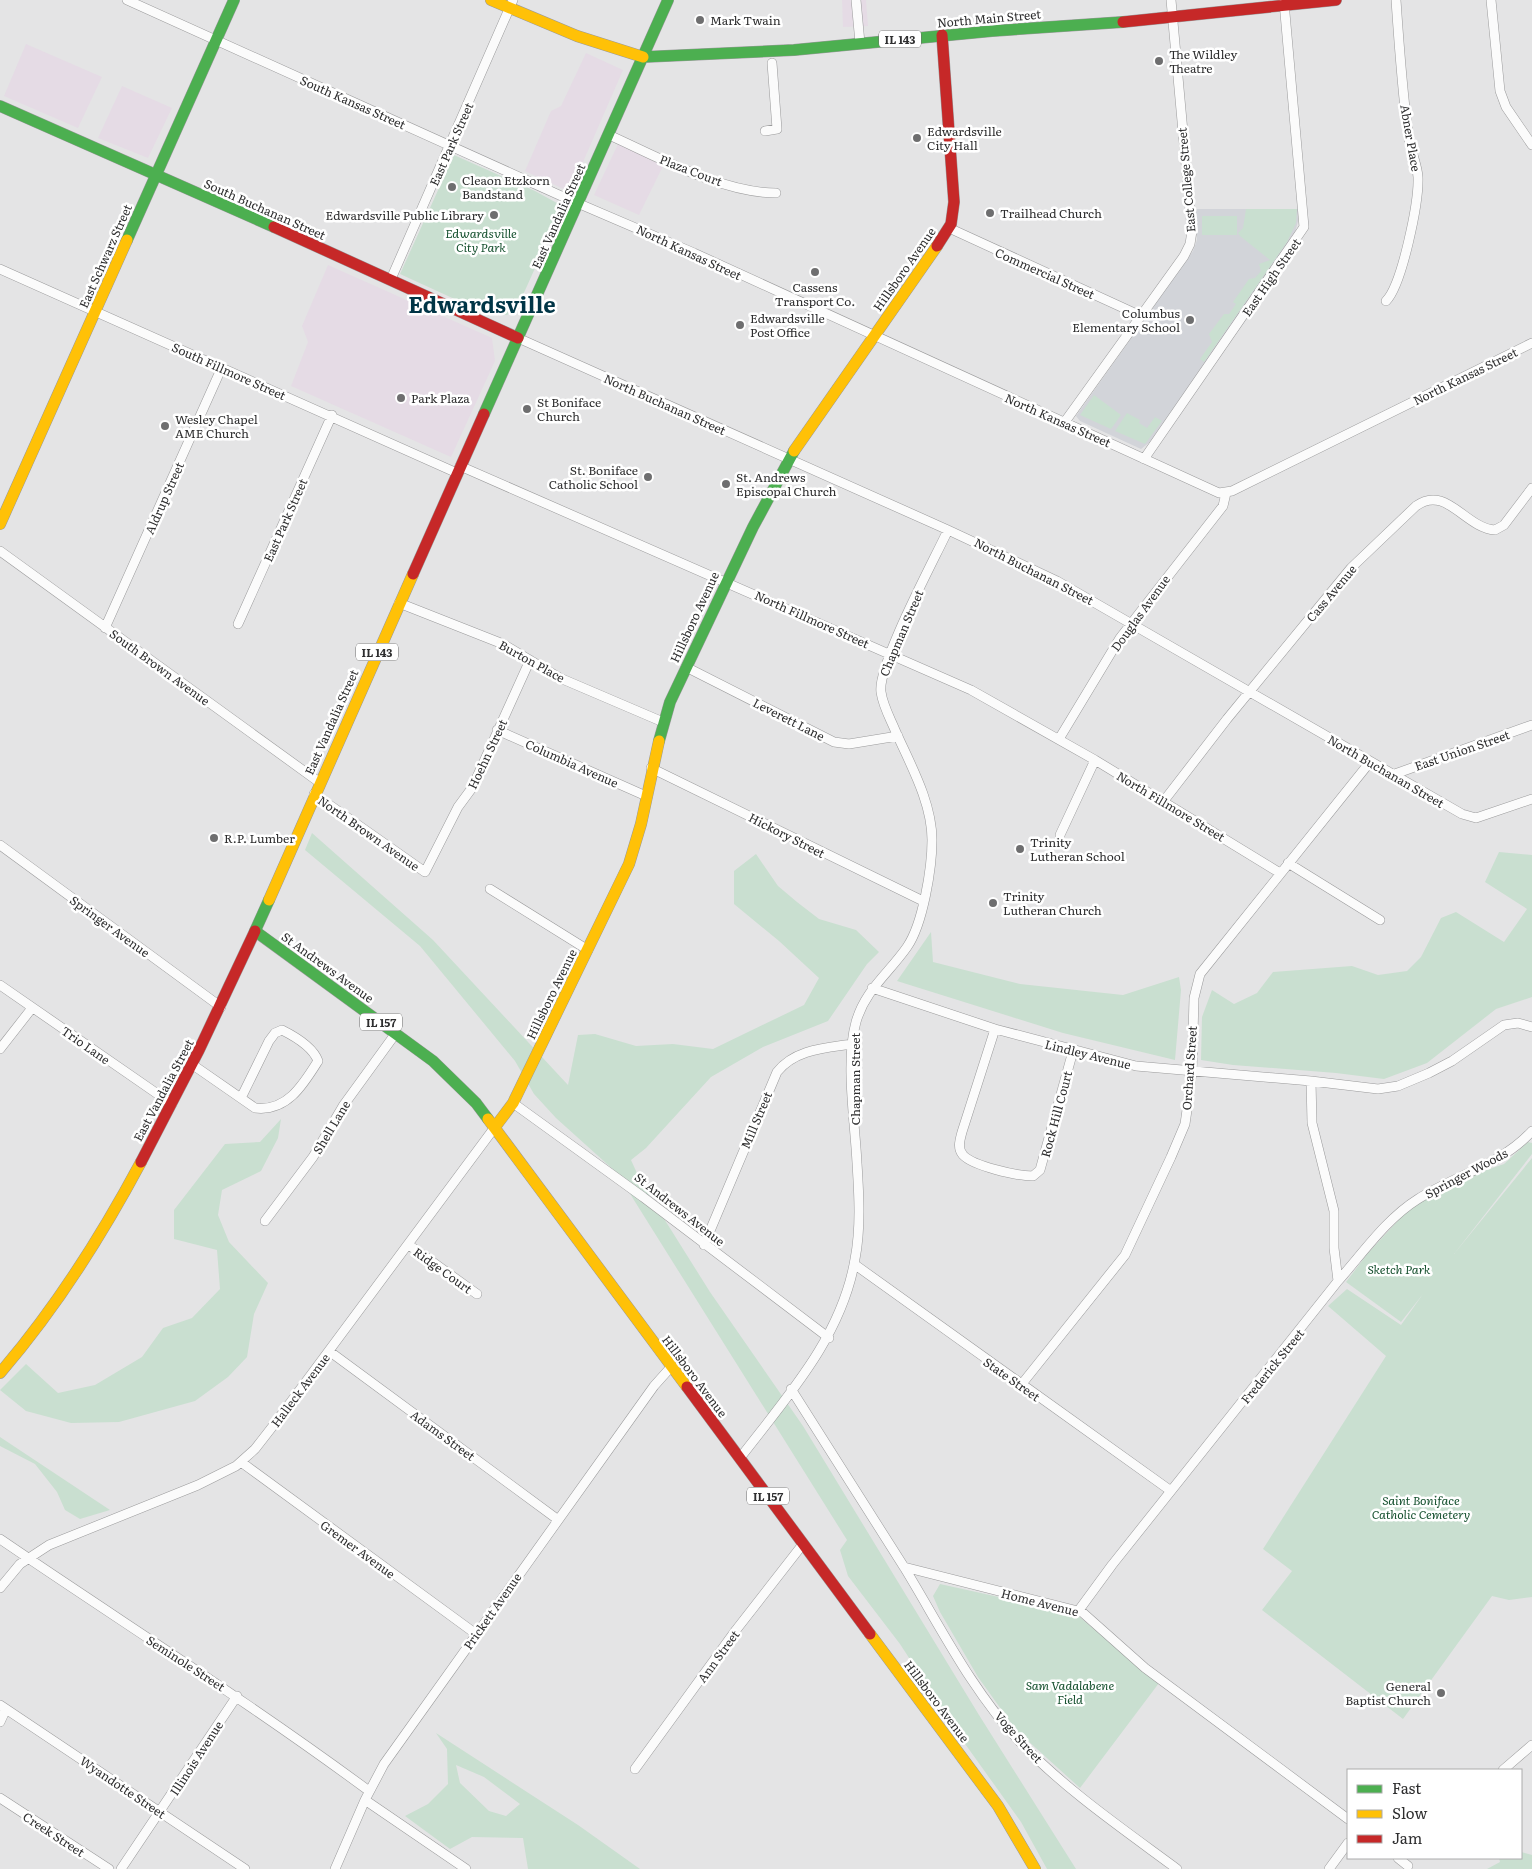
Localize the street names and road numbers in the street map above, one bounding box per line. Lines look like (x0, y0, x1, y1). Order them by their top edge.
street label: North Main Street (936, 4, 1042, 32)
road number: IL 143 (879, 30, 921, 48)
street label: South Kansas Street (297, 71, 409, 133)
street label: East Park Street (425, 99, 478, 189)
street label: Abner Place (1396, 103, 1426, 173)
street label: East College Street (1172, 127, 1200, 233)
street label: Plaza Court (657, 150, 725, 190)
street label: East Vandalia Street (527, 160, 589, 272)
street label: South Buchanan Street (201, 174, 329, 244)
street label: East Schwarz Street (74, 201, 136, 311)
street label: North Kansas Street (633, 220, 745, 284)
street label: Hillsboro Avenue (868, 223, 940, 315)
street label: East High Street (1237, 234, 1305, 320)
street label: Commercial Street (992, 243, 1098, 303)
street label: South Fillmore Street (169, 338, 289, 404)
street label: North Kansas Street (1410, 343, 1520, 409)
street label: North Buchanan Street (601, 369, 729, 439)
street label: North Kansas Street (1002, 389, 1114, 452)
street label: Aldrup Street (140, 459, 188, 537)
street label: East Park Street (259, 475, 312, 565)
street label: North Buchanan Street (971, 533, 1097, 609)
street label: Cass Avenue (1302, 560, 1360, 626)
street label: Hillsboro Avenue (665, 569, 723, 665)
street label: Douglas Avenue (1106, 571, 1174, 655)
street label: North Fillmore Street (752, 586, 872, 652)
street label: Chapman Street (875, 587, 927, 679)
street label: South Brown Avenue (106, 625, 214, 709)
street label: Burton Place (496, 635, 568, 687)
road number: IL 143 (356, 644, 398, 660)
street label: East Vandalia Street (300, 666, 362, 778)
street label: Leverett Lane (750, 693, 828, 745)
street label: Hoehn Street (463, 716, 511, 792)
street label: East Union Street (1412, 725, 1512, 775)
street label: North Buchanan Street (1324, 730, 1448, 812)
street label: Columbia Avenue (523, 734, 621, 792)
street label: North Fillmore Street (1113, 766, 1229, 846)
street label: North Brown Avenue (315, 791, 423, 875)
street label: Hickory Street (746, 808, 828, 862)
street label: Springer Avenue (66, 891, 154, 961)
street label: St Andrews Avenue (278, 927, 378, 1007)
street label: Hillsboro Avenue (521, 946, 581, 1042)
road number: IL 157 (360, 1014, 402, 1030)
street label: Trio Lane (58, 1022, 114, 1068)
street label: Orchard Street (1177, 1025, 1201, 1111)
street label: Chapman Street (846, 1033, 864, 1125)
street label: East Vandalia Street (128, 1035, 198, 1144)
street label: Lindley Avenue (1043, 1035, 1133, 1073)
street label: Rock Hill Court (1036, 1069, 1076, 1159)
street label: Mill Street (736, 1088, 776, 1151)
street label: Shell Lane (308, 1097, 354, 1157)
street label: Springer Woods (1421, 1143, 1511, 1202)
street label: St Andrews Avenue (631, 1168, 729, 1250)
street label: Ridge Court (410, 1243, 476, 1298)
street label: Frederick Street (1236, 1325, 1308, 1407)
street label: Hillsboro Avenue (658, 1331, 732, 1421)
street label: Halleck Avenue (266, 1349, 334, 1431)
street label: State Street (980, 1353, 1044, 1405)
street label: Adams Street (407, 1405, 479, 1465)
road number: IL 157 (747, 1488, 789, 1504)
street label: Gremer Avenue (317, 1516, 399, 1582)
street label: Prickett Avenue (459, 1569, 525, 1653)
street label: Home Avenue (999, 1584, 1081, 1620)
street label: Ann Street (693, 1626, 743, 1686)
street label: Seminole Street (143, 1631, 229, 1695)
street label: Hillsboro Avenue (900, 1656, 974, 1746)
street label: Voge Street (991, 1707, 1047, 1767)
street label: Illinois Avenue (165, 1717, 227, 1799)
street label: Wyandotte Street (76, 1752, 170, 1823)
street label: Creek Street (20, 1807, 88, 1861)

